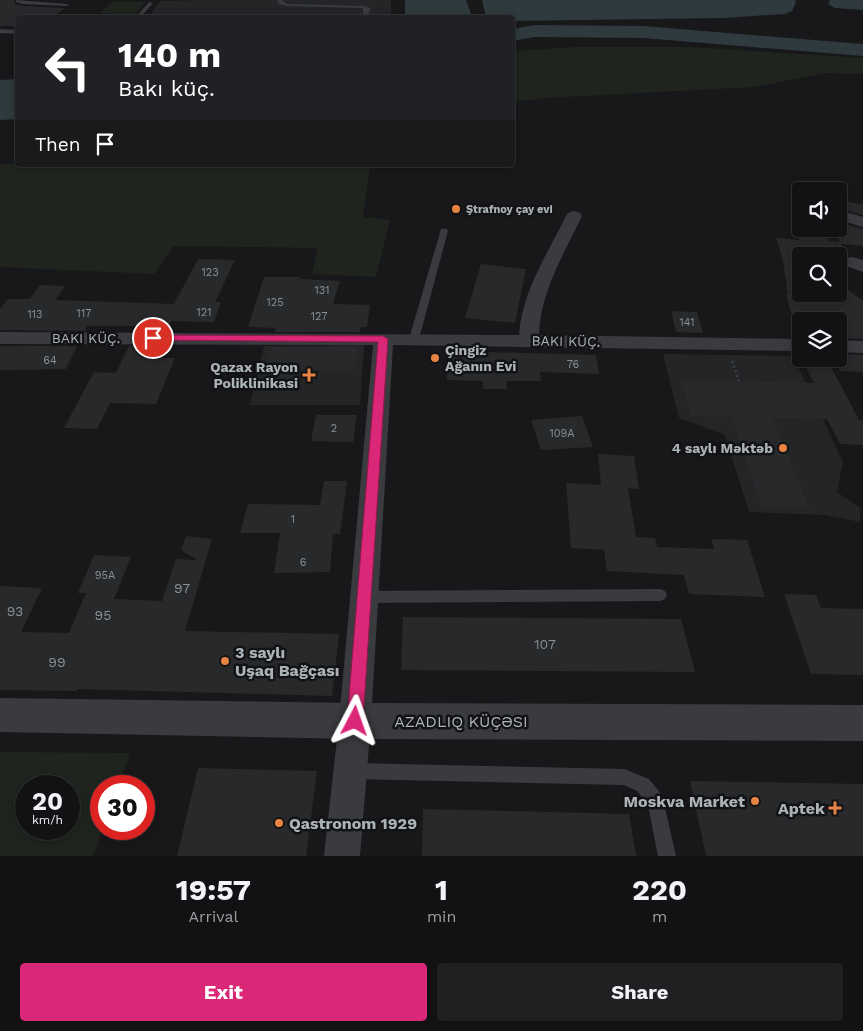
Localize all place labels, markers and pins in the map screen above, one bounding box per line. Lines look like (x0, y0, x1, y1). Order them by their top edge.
marker: Ştrafnoy çay evi (450, 203, 462, 215)
place label: Ştrafnoy çay evi (466, 203, 553, 216)
pin (132, 317, 174, 359)
place label: Çingiz Ağanın Evi (445, 342, 516, 374)
marker: Çingiz Ağanın Evi (429, 352, 441, 364)
place label: Qazax Rayon Poliklinikasi (210, 359, 298, 391)
marker: Qazax Rayon Poliklinikasi (302, 368, 316, 382)
place label: 4 saylı Məktəb (672, 440, 773, 456)
marker: 4 saylı Məktəb (777, 442, 789, 454)
place label: 3 saylı Uşaq Bağçası (235, 643, 339, 680)
marker: 3 saylı Uşaq Bağçası (219, 655, 231, 667)
place label: Moskva Market (624, 792, 745, 811)
marker: Moskva Market (749, 795, 761, 807)
place label: Aptek (778, 799, 825, 818)
marker: Aptek (829, 802, 841, 814)
place label: Qastronom 1929 (289, 814, 417, 833)
marker: Qastronom 1929 (273, 817, 285, 829)

